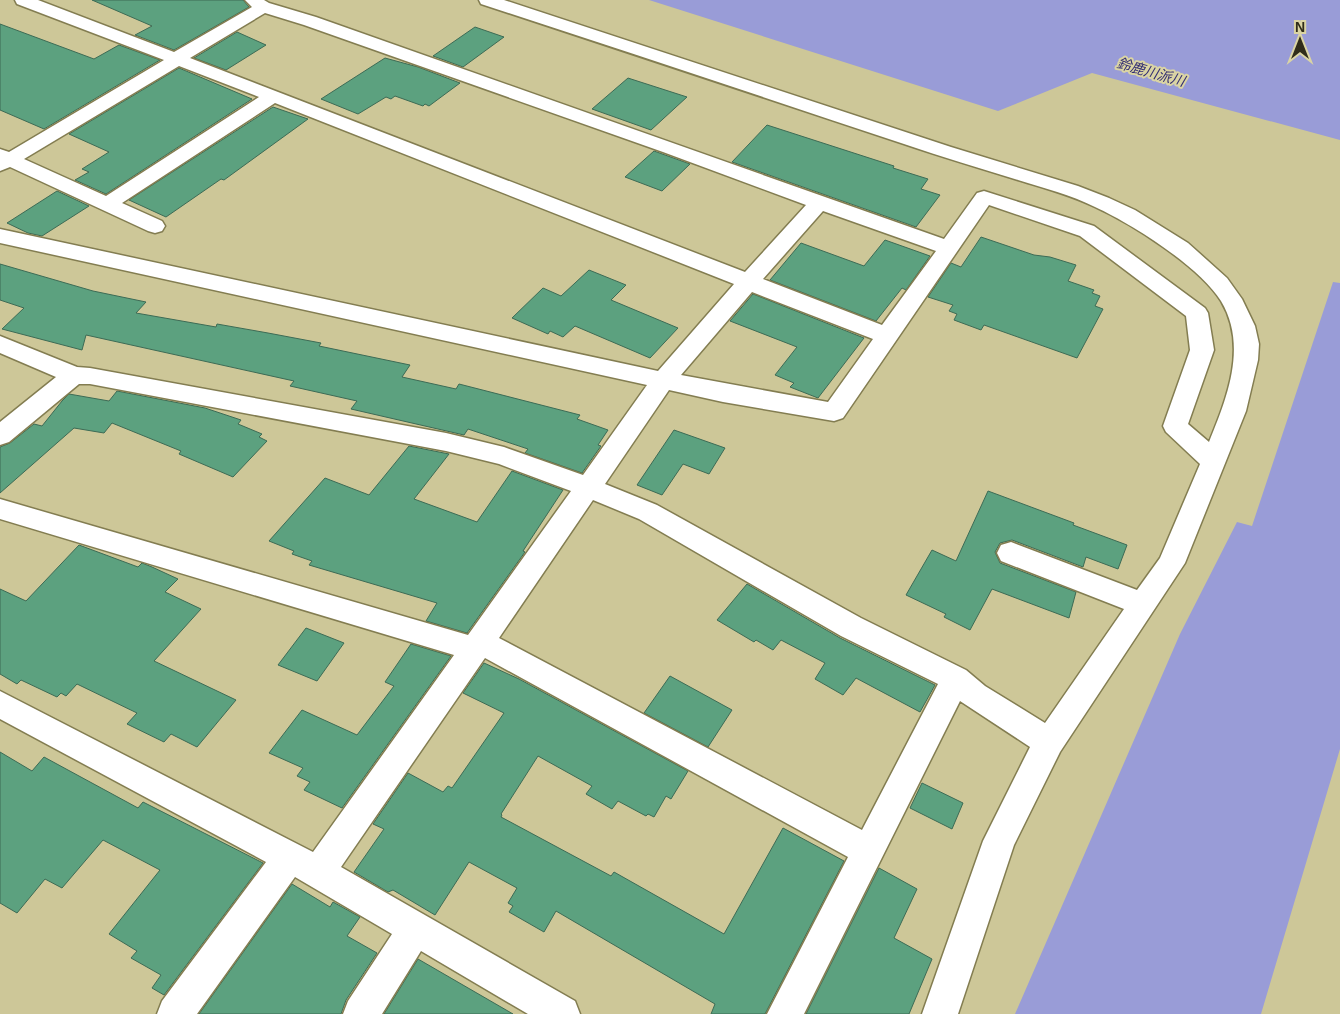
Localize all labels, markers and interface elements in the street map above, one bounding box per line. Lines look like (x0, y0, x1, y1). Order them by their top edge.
north arrow (1275, 15, 1325, 65)
text: N (1295, 19, 1305, 35)
water label: 鈴鹿川派川 (1115, 55, 1189, 90)

